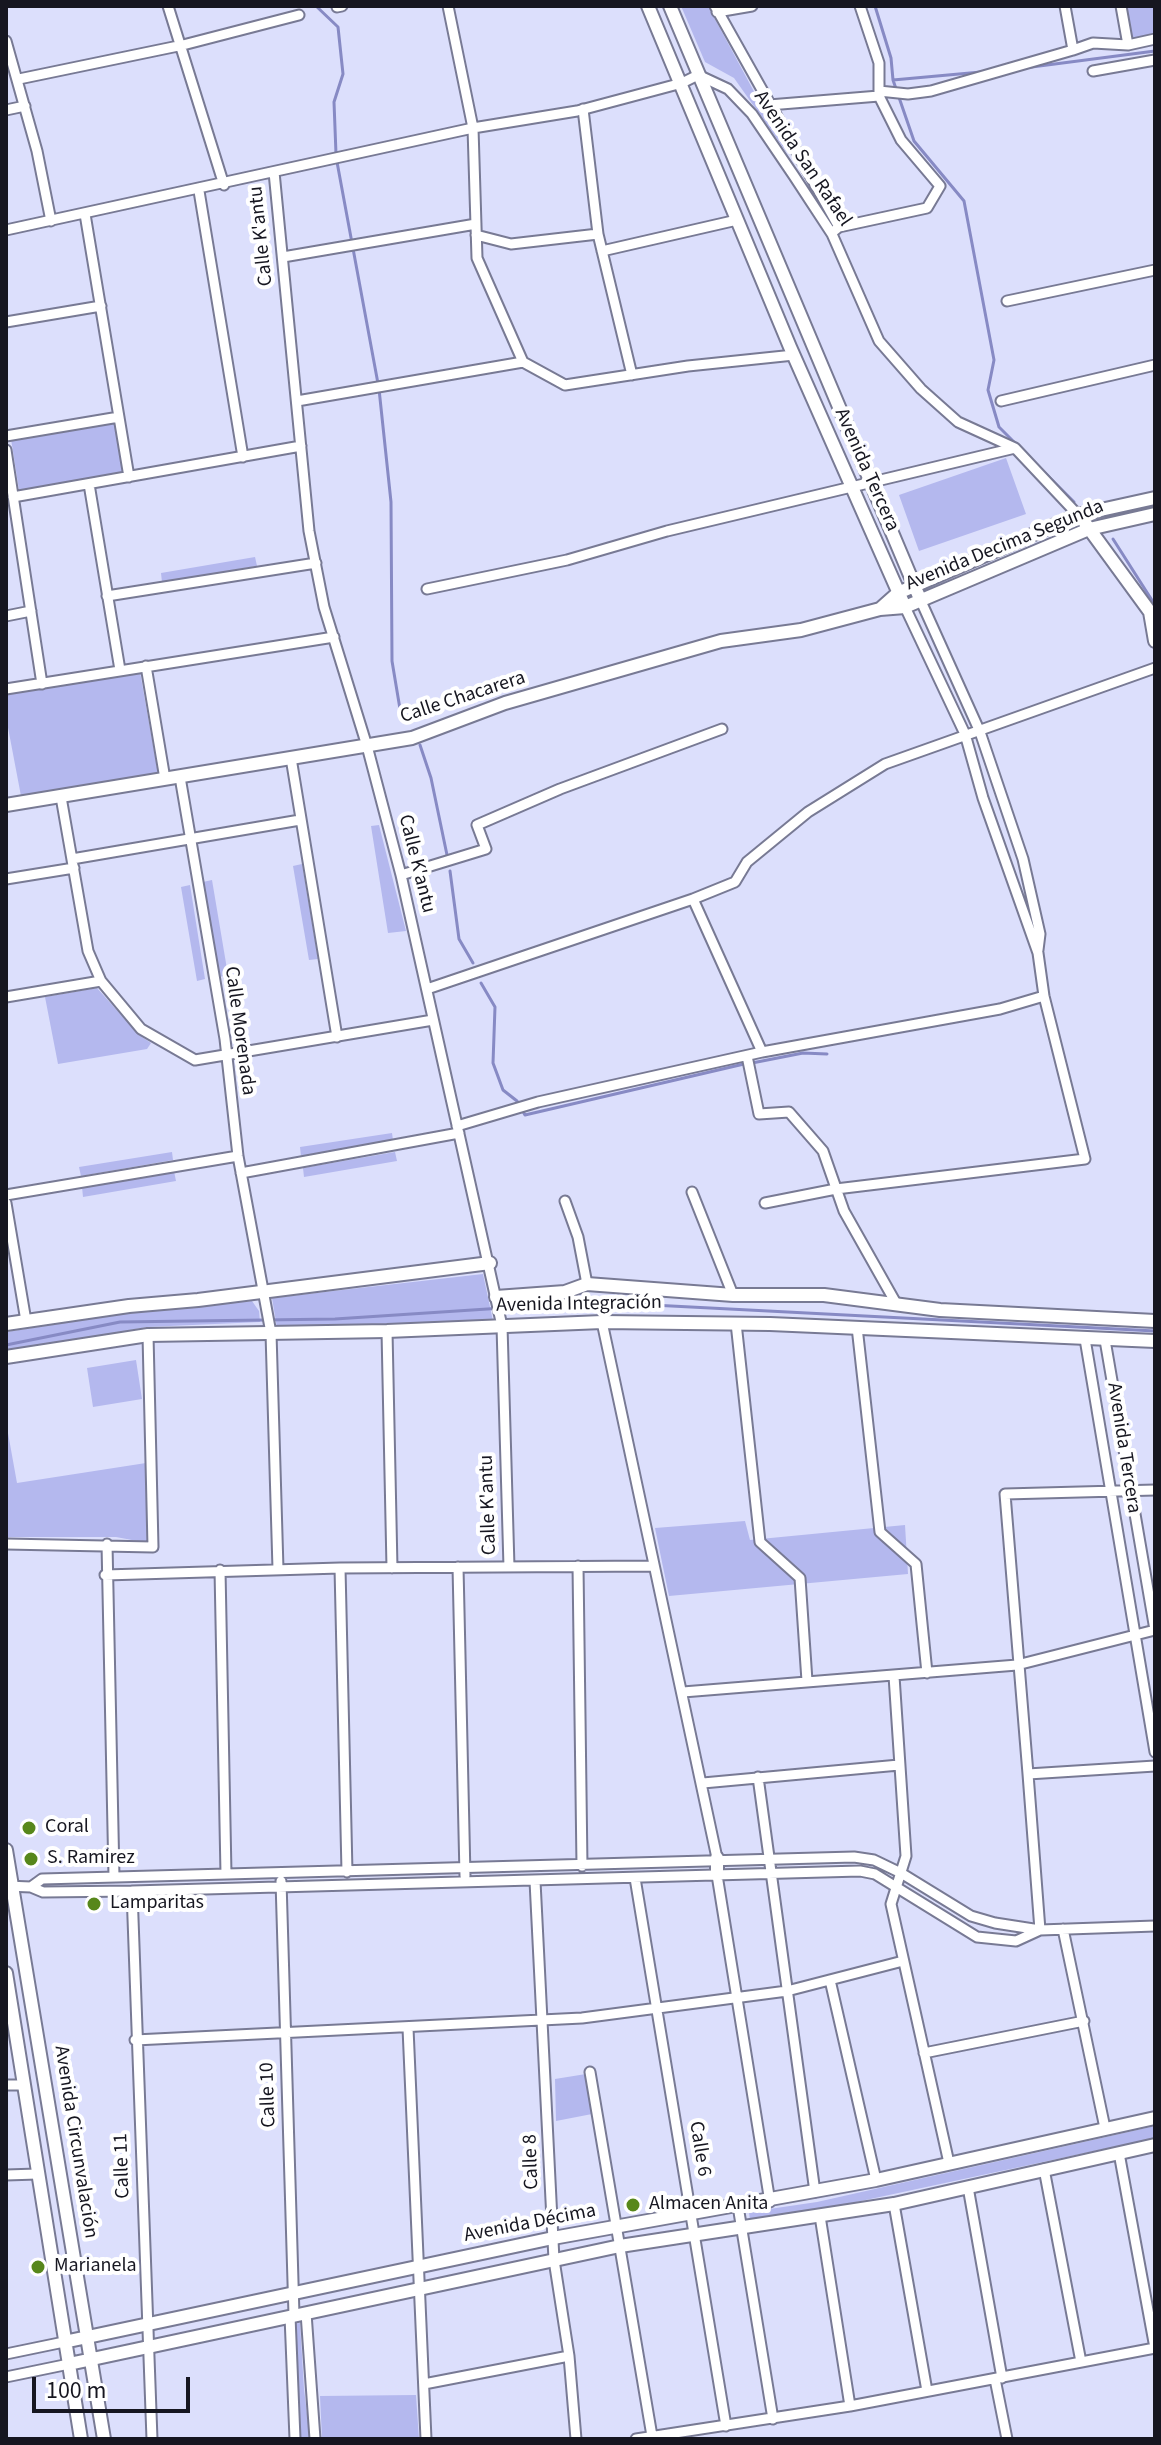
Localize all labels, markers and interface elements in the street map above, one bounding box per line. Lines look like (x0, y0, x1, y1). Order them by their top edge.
street label: Avenida San Rafael (748, 87, 856, 231)
street label: Calle K'antu (245, 185, 279, 287)
street label: Avenida Tercera (828, 405, 904, 535)
street label: Avenida Decima Segunda (903, 495, 1107, 597)
street label: Calle Chacarera (397, 666, 529, 730)
street label: Calle K'antu (392, 812, 440, 916)
street label: Calle Morenada (218, 965, 260, 1097)
street label: Avenida Integración (496, 1292, 662, 1318)
street label: Avenida Tercera (1101, 1381, 1145, 1515)
street label: Calle K'antu (475, 1454, 503, 1556)
place label: Coral (45, 1816, 89, 1840)
marker: Coral (20, 1819, 38, 1837)
place label: S. Ramirez (47, 1847, 135, 1871)
marker: S. Ramirez (22, 1850, 40, 1868)
place label: Lamparitas (110, 1892, 204, 1916)
marker: Lamparitas (85, 1895, 103, 1913)
street label: Avenida Circunvalación (48, 2044, 102, 2240)
street label: Calle 10 (256, 2062, 282, 2128)
street label: Calle 6 (683, 2120, 715, 2178)
street label: Calle 11 (110, 2133, 136, 2199)
street label: Calle 8 (519, 2134, 545, 2190)
place label: Almacen Anita (649, 2193, 768, 2217)
marker: Almacen Anita (624, 2196, 642, 2214)
street label: Avenida Décima (462, 2199, 598, 2249)
place label: Marianela (54, 2255, 137, 2279)
marker: Marianela (29, 2258, 47, 2276)
scale bar (36, 2361, 194, 2411)
text: 100 m (46, 2373, 106, 2408)

